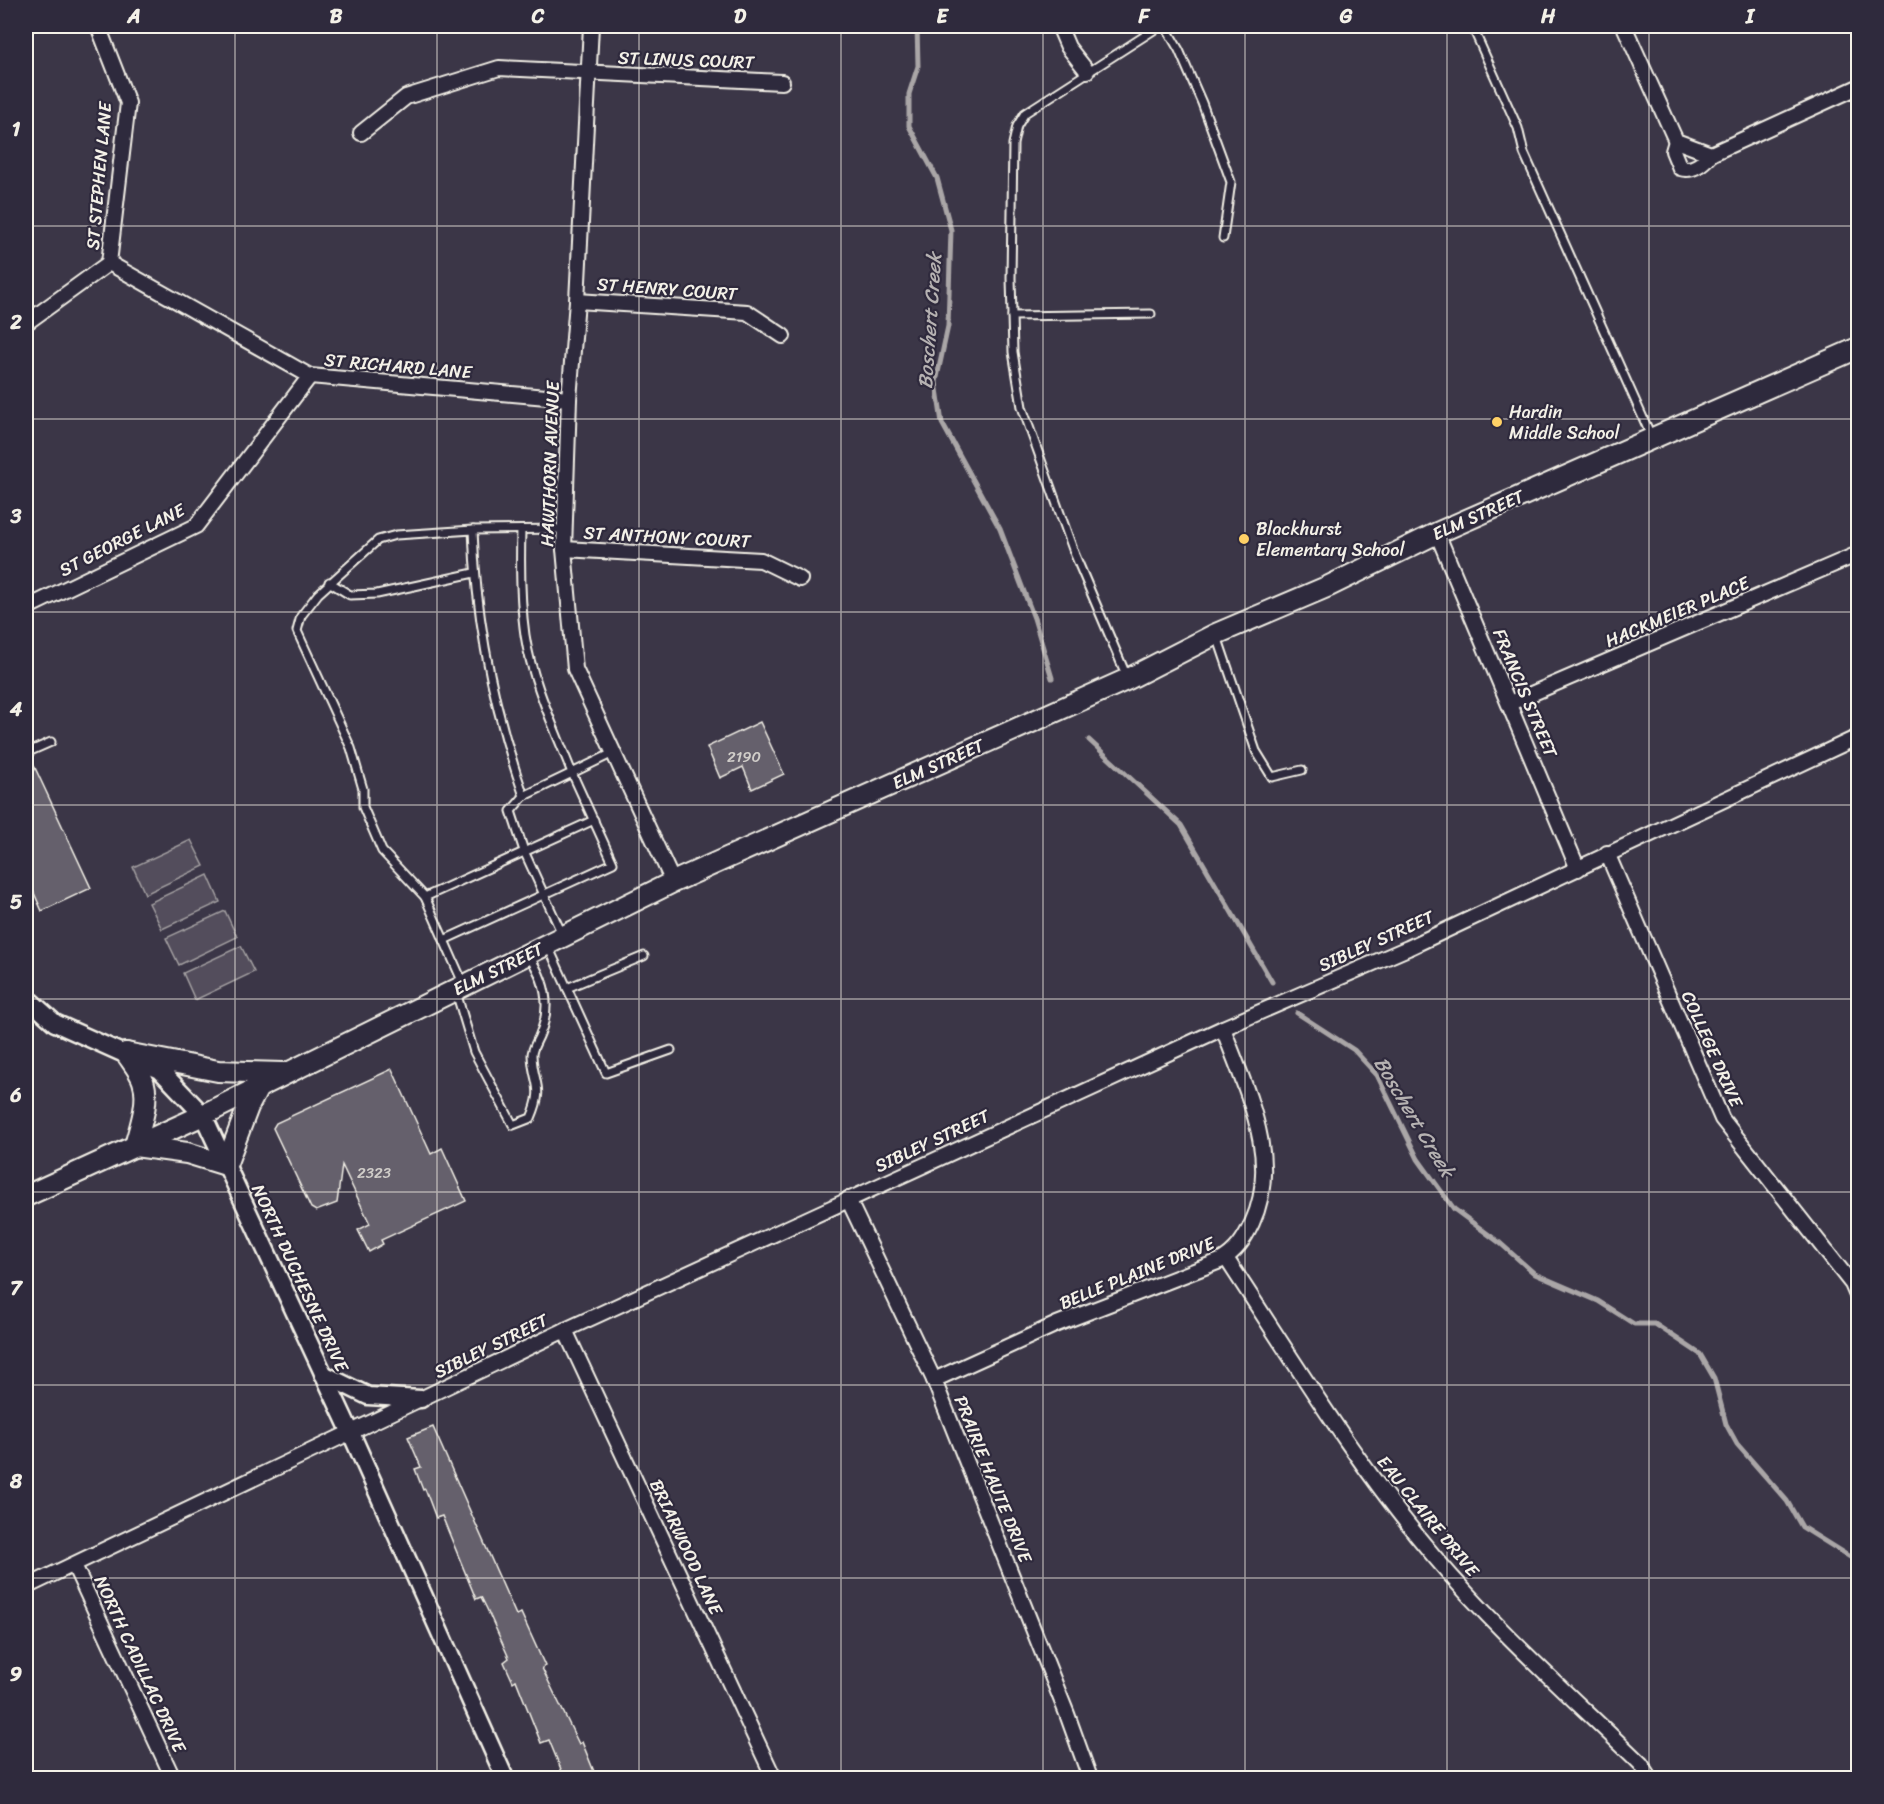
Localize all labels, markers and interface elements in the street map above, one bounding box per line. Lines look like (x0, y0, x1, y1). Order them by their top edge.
text: A (126, 0, 141, 34)
text: B (330, 0, 343, 34)
text: C (531, 0, 545, 34)
text: D (734, 0, 747, 34)
text: E (936, 0, 949, 34)
text: F (1138, 0, 1151, 34)
text: G (1339, 0, 1353, 34)
text: H (1540, 0, 1556, 34)
text: I (1745, 0, 1756, 34)
street label: ST LINUS COURT (617, 42, 756, 78)
street label: ST STEPHEN LANE (77, 100, 121, 251)
text: 1 (12, 112, 21, 147)
water label: Boschert Creek (908, 250, 952, 390)
street label: ST HENRY COURT (596, 268, 739, 310)
text: 2 (9, 305, 22, 340)
street label: ST RICHARD LANE (323, 344, 474, 388)
street label: HAWTHORN AVENUE (531, 380, 569, 547)
place label: Hardin Middle School (1509, 396, 1620, 449)
marker: Hardin Middle School (1490, 415, 1504, 429)
street label: ELM STREET (1427, 480, 1530, 550)
street label: ST GEORGE LANE (53, 494, 192, 586)
text: 3 (10, 499, 22, 534)
place label: Blackhurst Elementary School (1256, 513, 1405, 566)
street label: ST ANTHONY COURT (583, 517, 752, 557)
marker: Blackhurst Elementary School (1237, 532, 1251, 546)
street label: HACKMEIER PLACE (1600, 567, 1755, 657)
street label: FRANCIS STREET (1483, 623, 1567, 763)
text: 4 (9, 692, 23, 727)
street label: ELM STREET (887, 729, 990, 799)
house number: 2190 (727, 744, 761, 770)
text: 5 (10, 885, 22, 920)
street label: SIBLEY STREET (1313, 901, 1440, 981)
street label: ELM STREET (447, 933, 550, 1005)
street label: COLLEGE DRIVE (1672, 986, 1752, 1113)
water label: Boschert Creek (1364, 1050, 1465, 1186)
text: 6 (9, 1078, 22, 1113)
street label: SIBLEY STREET (869, 1100, 996, 1182)
house number: 2323 (357, 1160, 391, 1186)
street label: NORTH DUCHESNE DRIVE (242, 1179, 358, 1378)
street label: BELLE PLAINE DRIVE (1054, 1227, 1220, 1319)
text: 7 (10, 1271, 23, 1306)
street label: SIBLEY STREET (428, 1304, 555, 1387)
street label: PRAIRIE HAUTE DRIVE (945, 1390, 1042, 1569)
street label: EAU CLAIRE DRIVE (1368, 1448, 1488, 1585)
text: 8 (9, 1464, 23, 1499)
street label: BRIARWOOD LANE (640, 1474, 732, 1621)
street label: NORTH CADILLAC DRIVE (85, 1570, 196, 1759)
text: 9 (10, 1657, 22, 1692)

